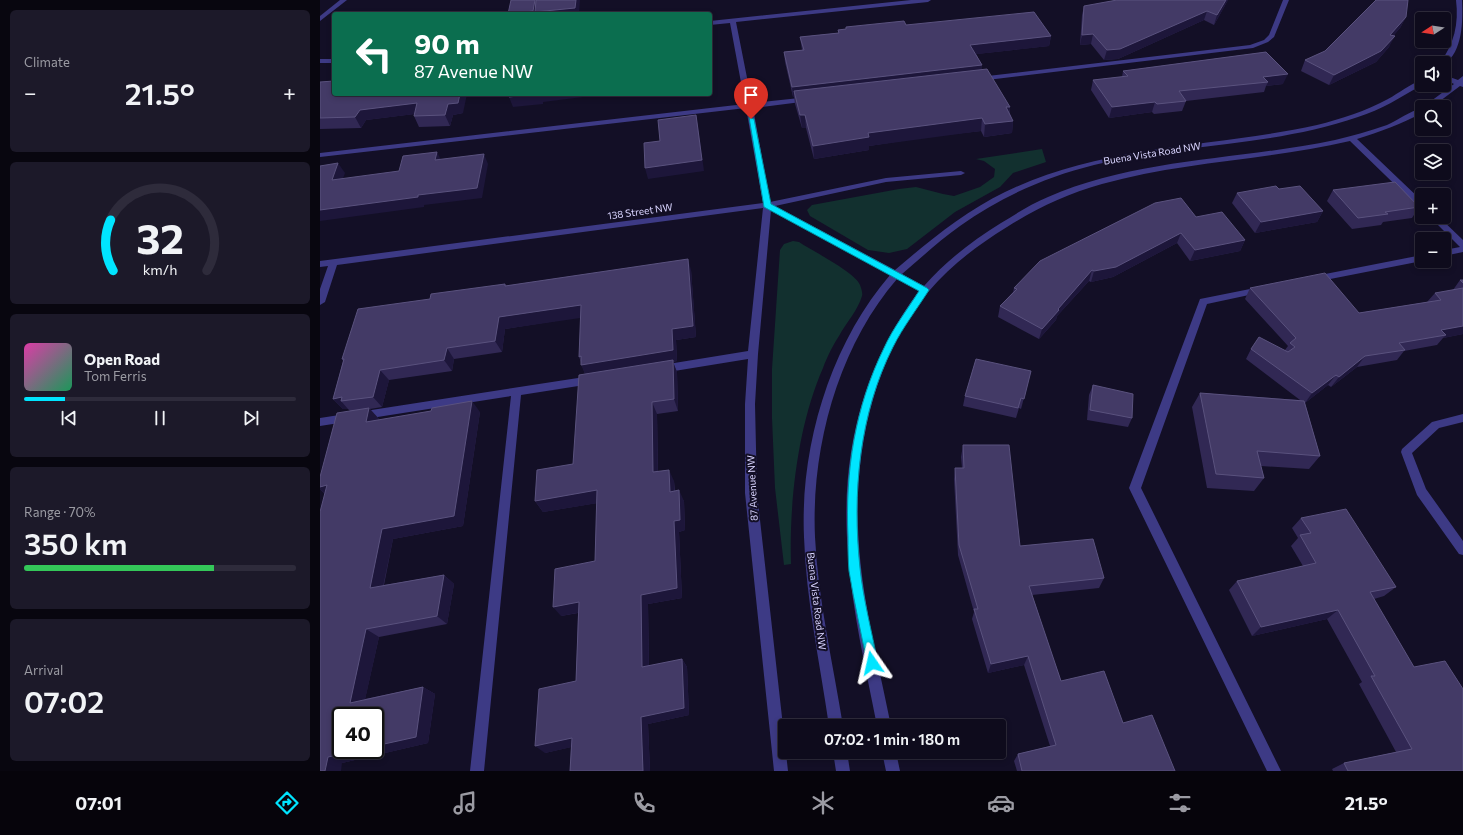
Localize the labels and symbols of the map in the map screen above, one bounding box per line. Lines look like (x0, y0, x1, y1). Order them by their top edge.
north arrow (1415, 12, 1451, 48)
pin (734, 78, 768, 119)
street label: Buena Vista Road NW (1102, 139, 1202, 167)
street label: 138 Street NW (607, 200, 673, 222)
street label: 87 Avenue NW (744, 455, 760, 521)
street label: Buena Vista Road NW (805, 551, 829, 651)
position arrow (851, 642, 893, 684)
speed limit sign: 40 (332, 707, 384, 759)

